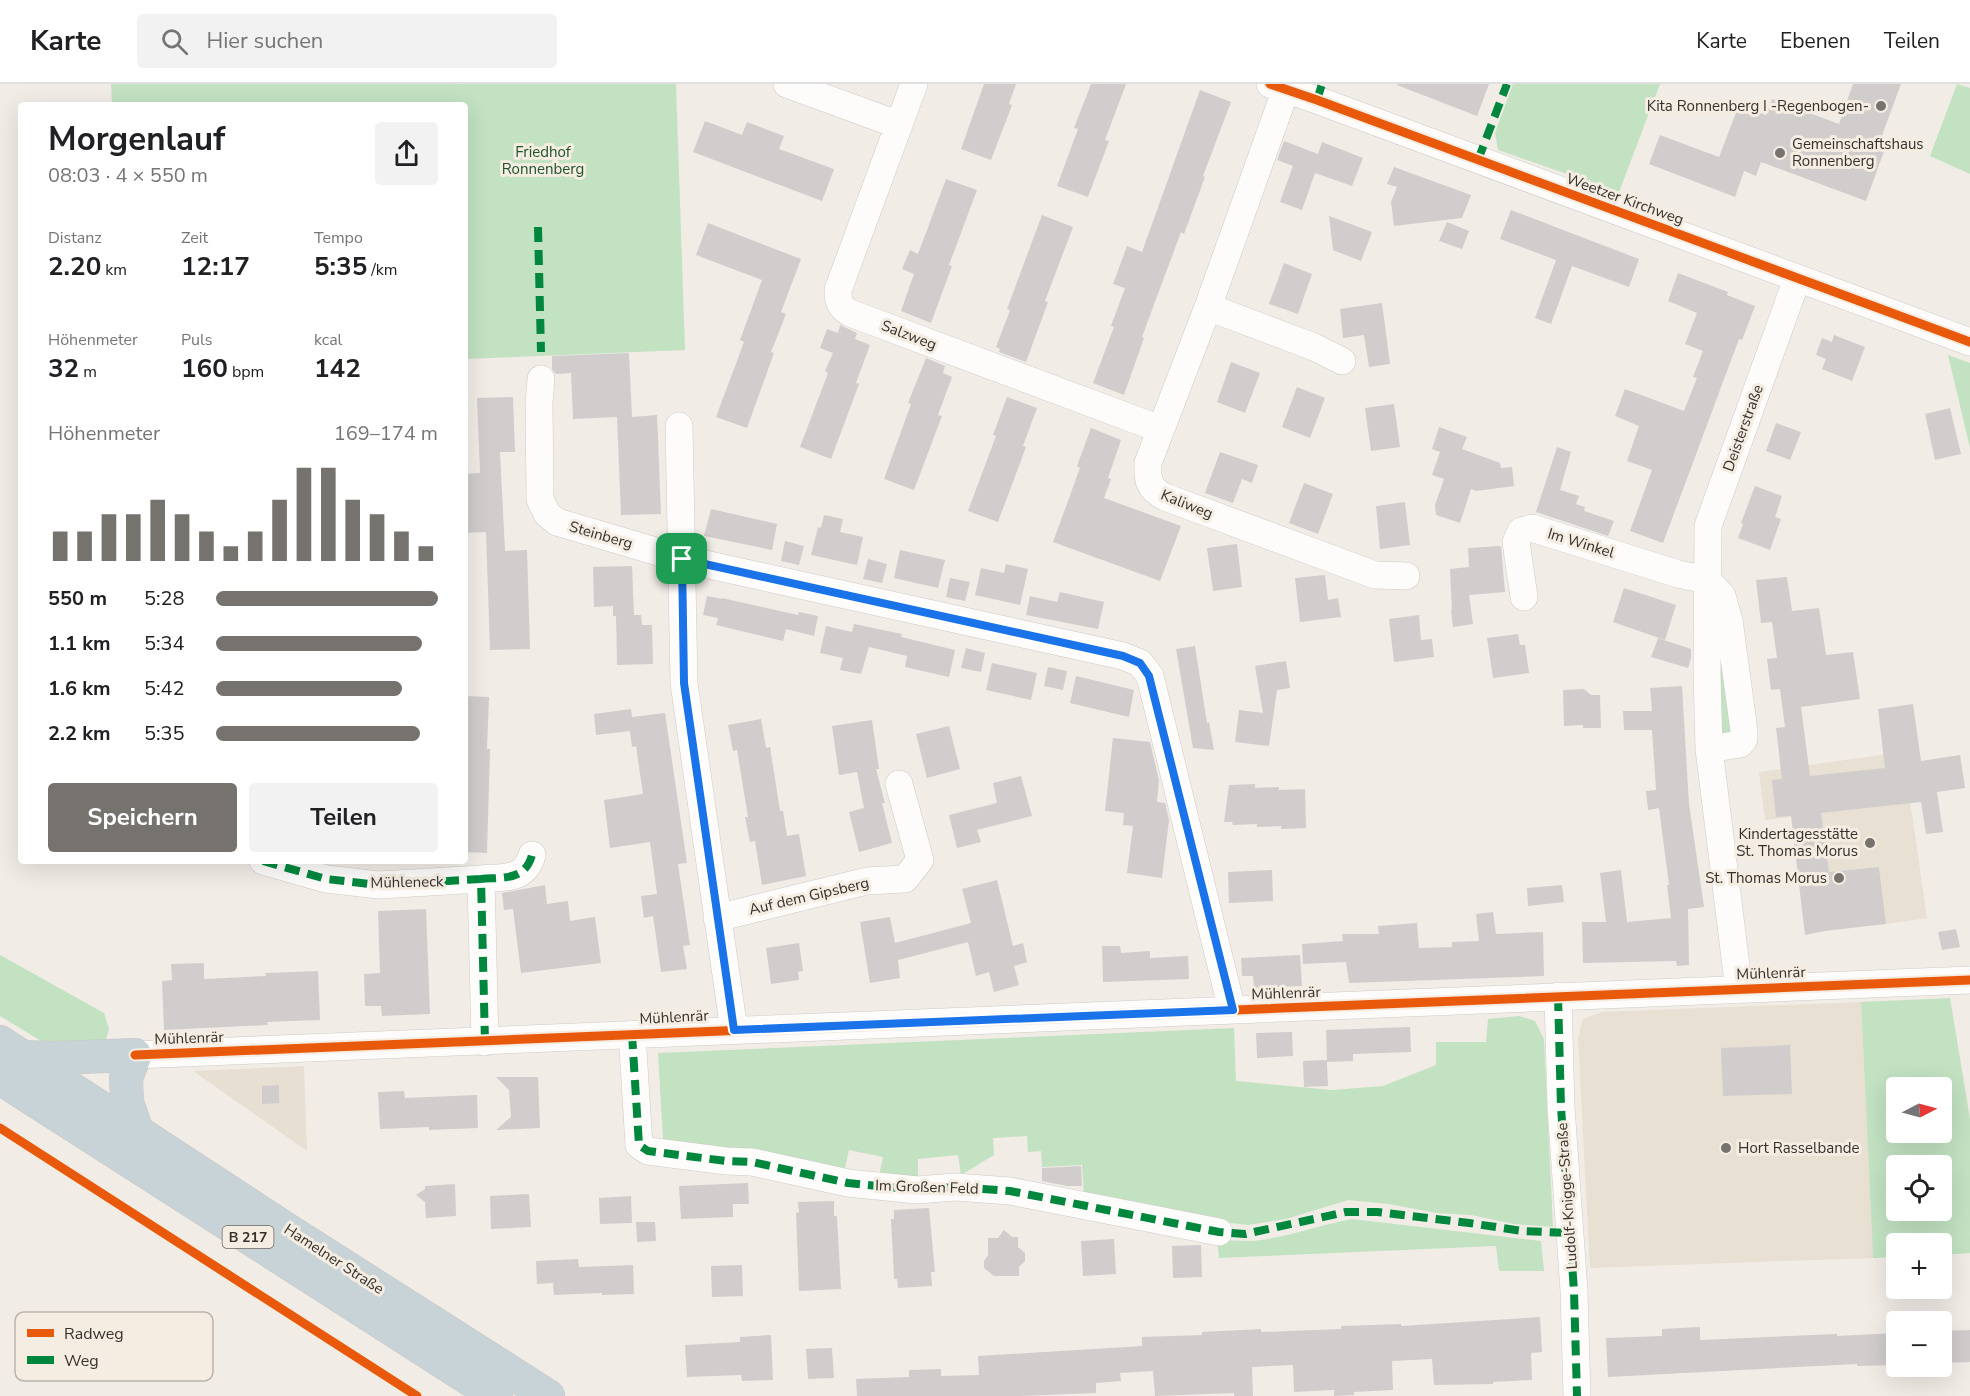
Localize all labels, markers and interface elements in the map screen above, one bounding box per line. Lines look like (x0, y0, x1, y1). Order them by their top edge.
search box (137, 14, 557, 68)
text: Karte (30, 22, 101, 60)
icon: search (158, 25, 191, 58)
text: Hier suchen (206, 26, 323, 56)
text: Karte (1696, 27, 1747, 55)
text: Ebenen (1780, 27, 1851, 55)
text: Teilen (1884, 27, 1940, 55)
place label: Kita Ronnenberg I -Regenbogen- (1647, 96, 1869, 116)
marker: Kita Ronnenberg I -Regenbogen- (1874, 99, 1888, 113)
text: Morgenlauf (48, 117, 225, 162)
button: share (375, 122, 438, 185)
place label: Gemeinschaftshaus Ronnenberg (1792, 134, 1924, 171)
park label: Friedhof Ronnenberg (502, 142, 584, 179)
marker: Gemeinschaftshaus Ronnenberg (1773, 146, 1787, 160)
text: 08:03 · 4 × 550 m (48, 162, 208, 189)
street label: Weetzer Kirchweg (1563, 168, 1687, 230)
text: Distanz (48, 227, 102, 249)
text: Zeit (181, 227, 208, 249)
text: Tempo (314, 227, 363, 249)
text: 2.20 (48, 249, 101, 284)
text: 12:17 (181, 249, 250, 284)
text: 5:35 (314, 249, 367, 284)
text: km (101, 259, 127, 281)
text: /km (367, 259, 398, 281)
street label: Salzweg (878, 315, 940, 355)
text: Höhenmeter (48, 329, 138, 351)
text: Puls (181, 329, 212, 351)
text: kcal (314, 329, 342, 351)
text: 32 (48, 351, 79, 386)
text: 160 (181, 351, 228, 386)
text: 142 (314, 351, 361, 386)
text: m (79, 361, 97, 383)
text: bpm (228, 361, 264, 383)
street label: Deisterstraße (1718, 382, 1768, 474)
text: Höhenmeter (48, 420, 160, 447)
text: 169–174 m (334, 420, 438, 447)
street label: Kaliweg (1158, 485, 1216, 523)
street label: Steinberg (567, 516, 635, 554)
street label: Im Winkel (1545, 523, 1617, 563)
pin (656, 533, 707, 584)
icon: arrive (665, 542, 698, 575)
text: 550 m (48, 585, 107, 612)
text: 5:28 (144, 585, 185, 612)
text: 1.1 km (48, 630, 111, 657)
text: 5:34 (144, 630, 185, 657)
text: 1.6 km (48, 675, 111, 702)
text: 5:42 (144, 675, 185, 702)
text: 2.2 km (48, 720, 111, 747)
text: 5:35 (144, 720, 185, 747)
button: Speichern (48, 783, 237, 852)
button: Teilen (249, 783, 438, 852)
place label: Kindertagesstätte St. Thomas Morus (1736, 824, 1858, 861)
marker: Kindertagesstätte St. Thomas Morus (1863, 836, 1877, 850)
place label: St. Thomas Morus (1705, 868, 1827, 888)
street label: Mühleneck (370, 871, 444, 893)
marker: St. Thomas Morus (1832, 871, 1846, 885)
street label: Auf dem Gipsberg (747, 872, 871, 920)
street label: Mühlenrär (1736, 962, 1807, 984)
street label: Mühlenrär (1251, 982, 1322, 1004)
street label: Mühlenrär (639, 1005, 710, 1029)
street label: Mühlenrär (154, 1027, 225, 1049)
north arrow (1886, 1077, 1952, 1143)
map controls (1886, 1077, 1952, 1377)
street label: Ludolf-Knigge-Straße (1552, 1122, 1582, 1270)
place label: Hort Rasselbande (1738, 1138, 1859, 1158)
marker: Hort Rasselbande (1719, 1141, 1733, 1155)
button: locate (1886, 1155, 1952, 1221)
street label: Im Großen Feld (875, 1175, 979, 1199)
street label: Hamelner Straße (280, 1219, 388, 1299)
road number: B 217 (222, 1226, 274, 1248)
button: + (1886, 1233, 1952, 1299)
button: − (1886, 1311, 1952, 1377)
legend (15, 1312, 213, 1381)
text: Radweg (64, 1323, 124, 1345)
text: Weg (64, 1350, 99, 1372)

